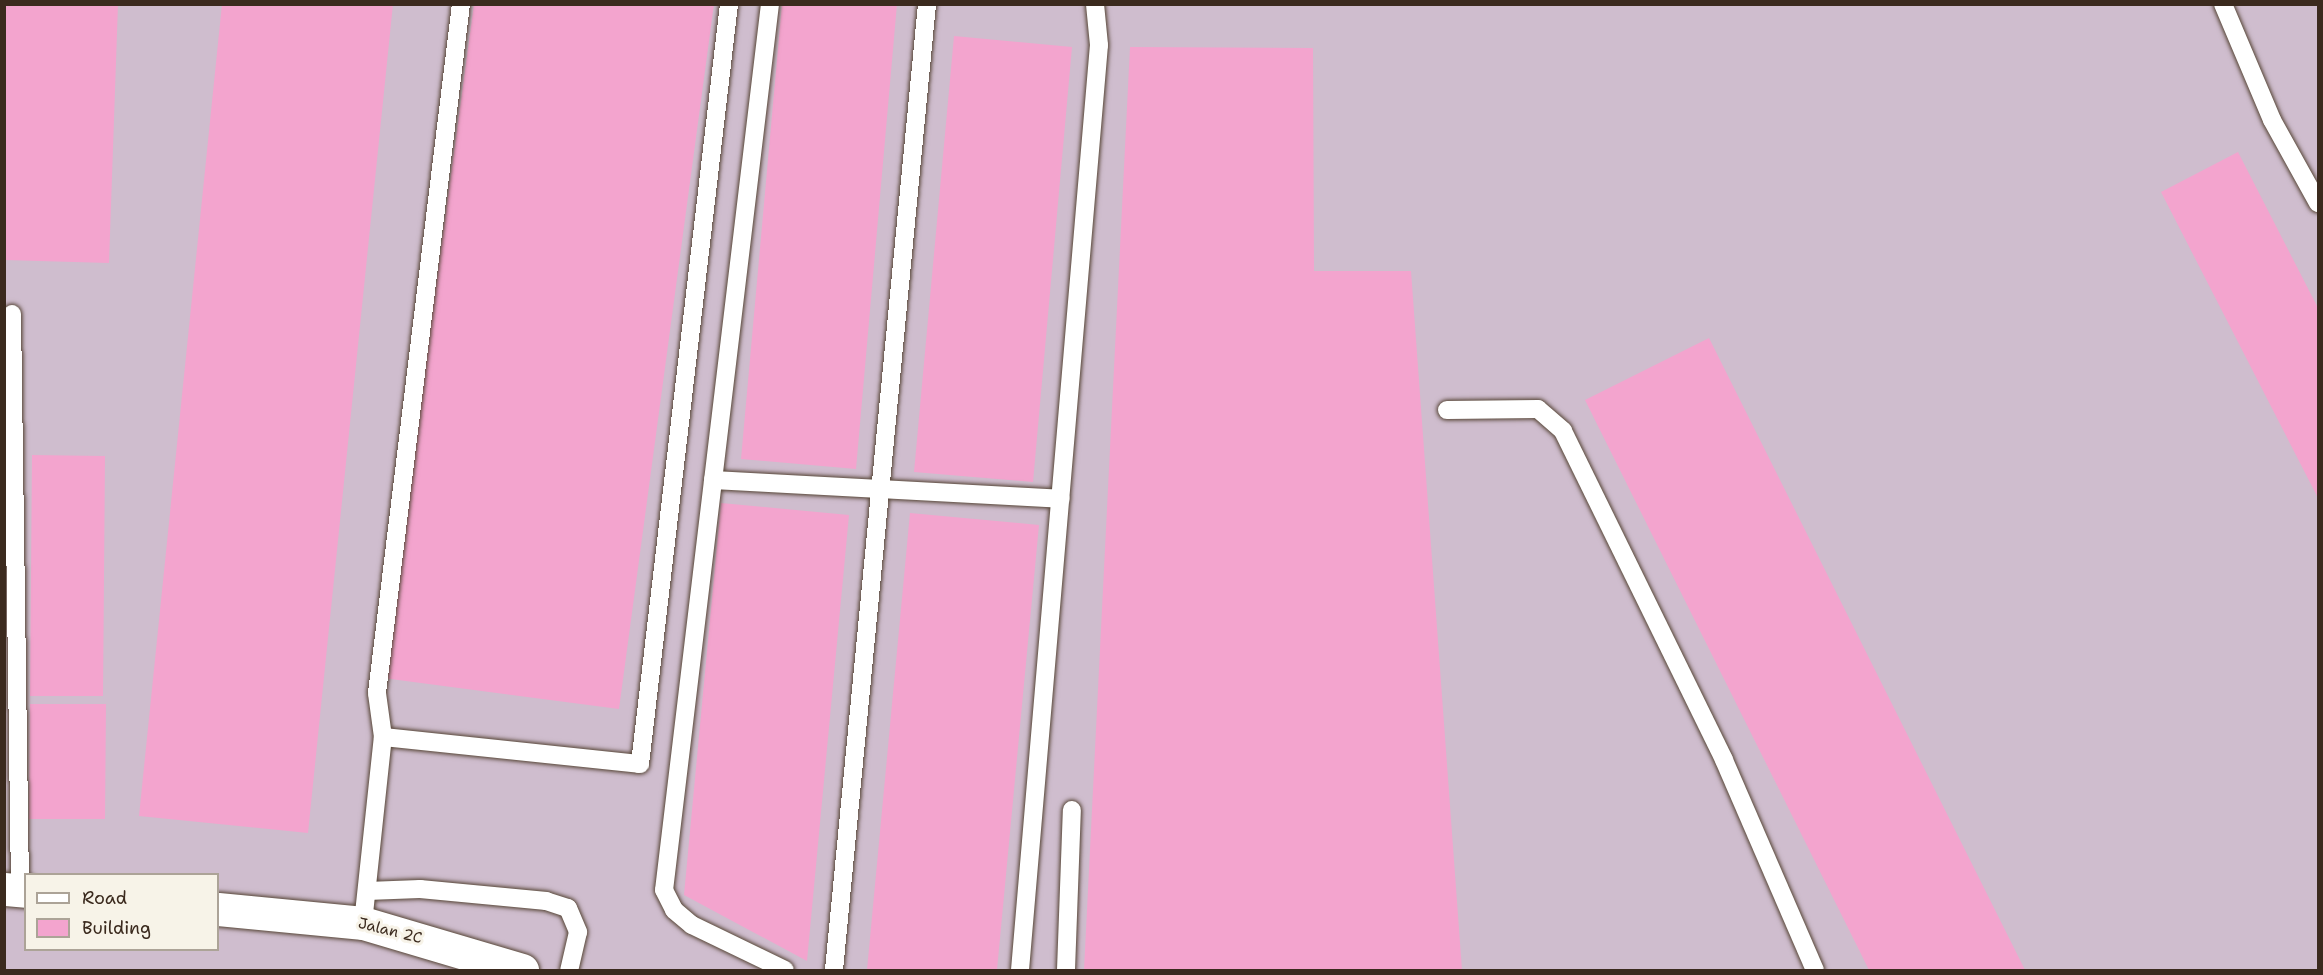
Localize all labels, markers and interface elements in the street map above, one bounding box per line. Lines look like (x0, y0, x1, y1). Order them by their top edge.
legend (24, 873, 219, 951)
text: Road (82, 886, 127, 910)
street label: Jalan 2C (356, 914, 424, 948)
text: Building (82, 916, 151, 940)

